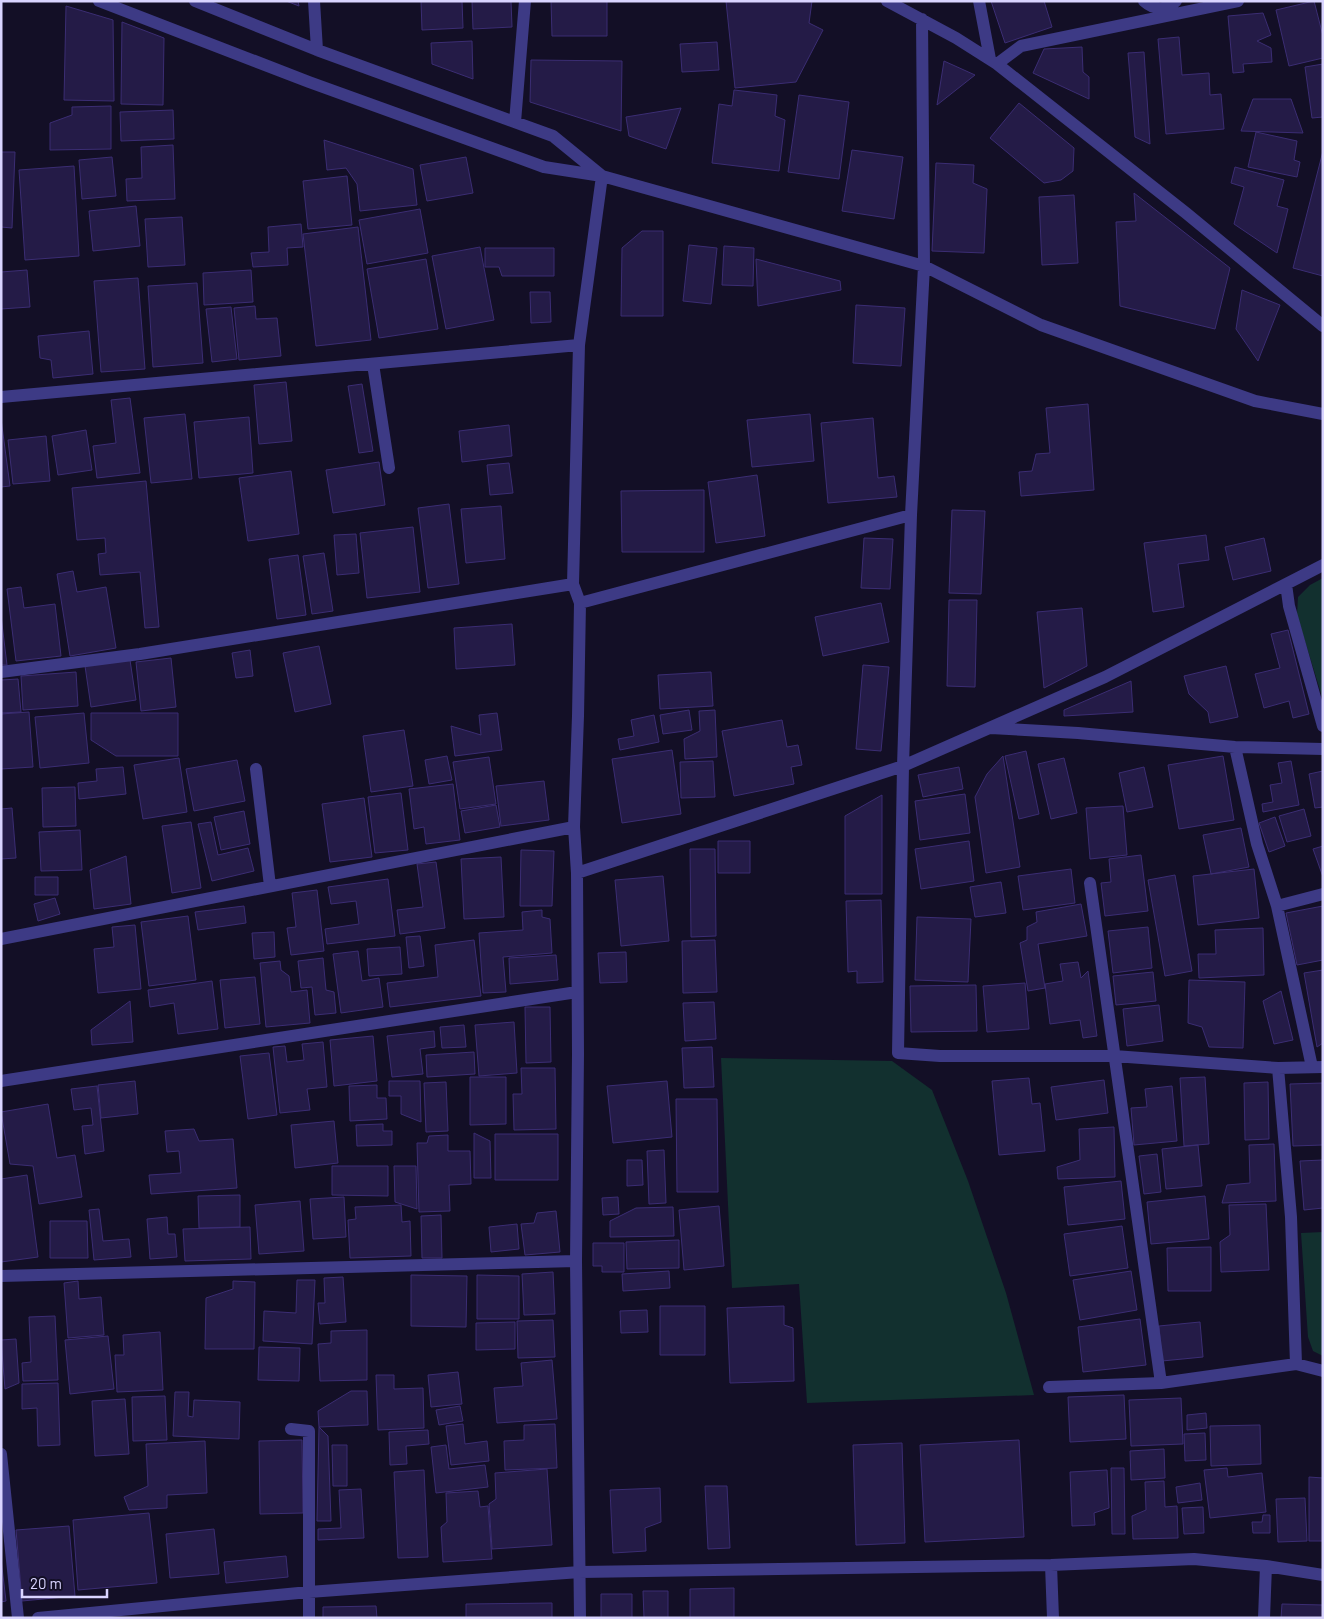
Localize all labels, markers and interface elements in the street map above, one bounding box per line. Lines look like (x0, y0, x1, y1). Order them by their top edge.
scale bar (22, 1566, 108, 1598)
text: 20 m (30, 1574, 62, 1592)

